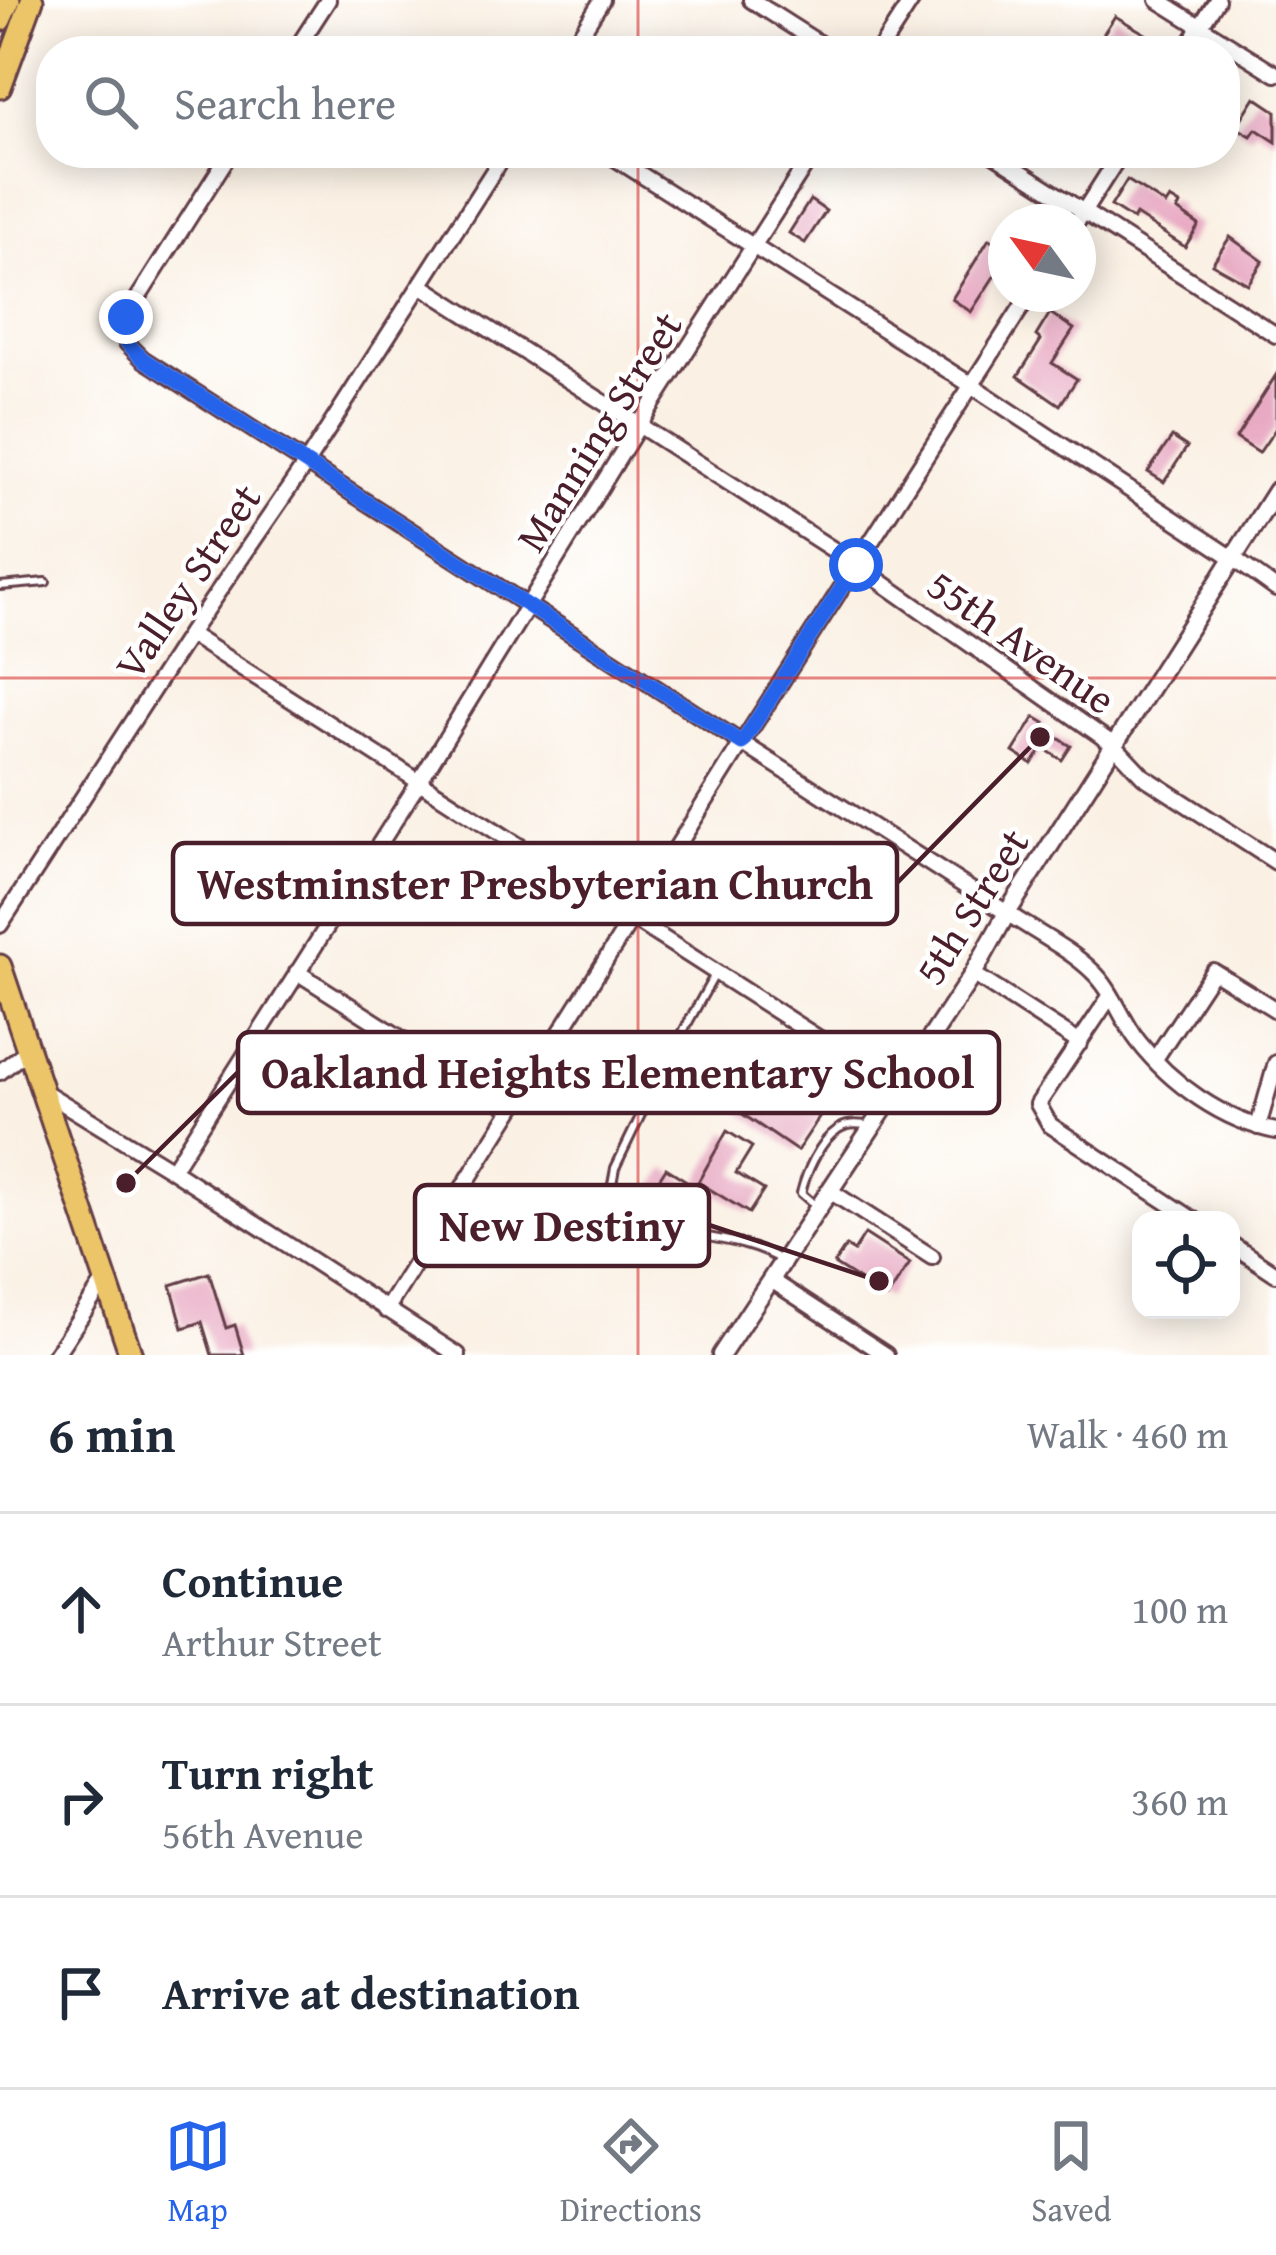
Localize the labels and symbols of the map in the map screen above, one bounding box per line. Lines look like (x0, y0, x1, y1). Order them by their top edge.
north arrow (988, 204, 1096, 312)
route end (99, 290, 153, 344)
street label: Manning Street (500, 299, 696, 563)
street label: Valley Street (99, 471, 275, 691)
route start (829, 538, 883, 592)
street label: 55th Avenue (916, 554, 1128, 728)
street label: 5th Street (899, 816, 1043, 996)
callout: Westminster Presbyterian Church (173, 843, 897, 924)
text: Westminster Presbyterian Church (197, 850, 874, 915)
callout: Oakland Heights Elementary School (238, 1032, 999, 1113)
text: Oakland Heights Elementary School (261, 1039, 975, 1104)
callout: New Destiny (415, 1185, 709, 1266)
text: New Destiny (439, 1192, 685, 1257)

